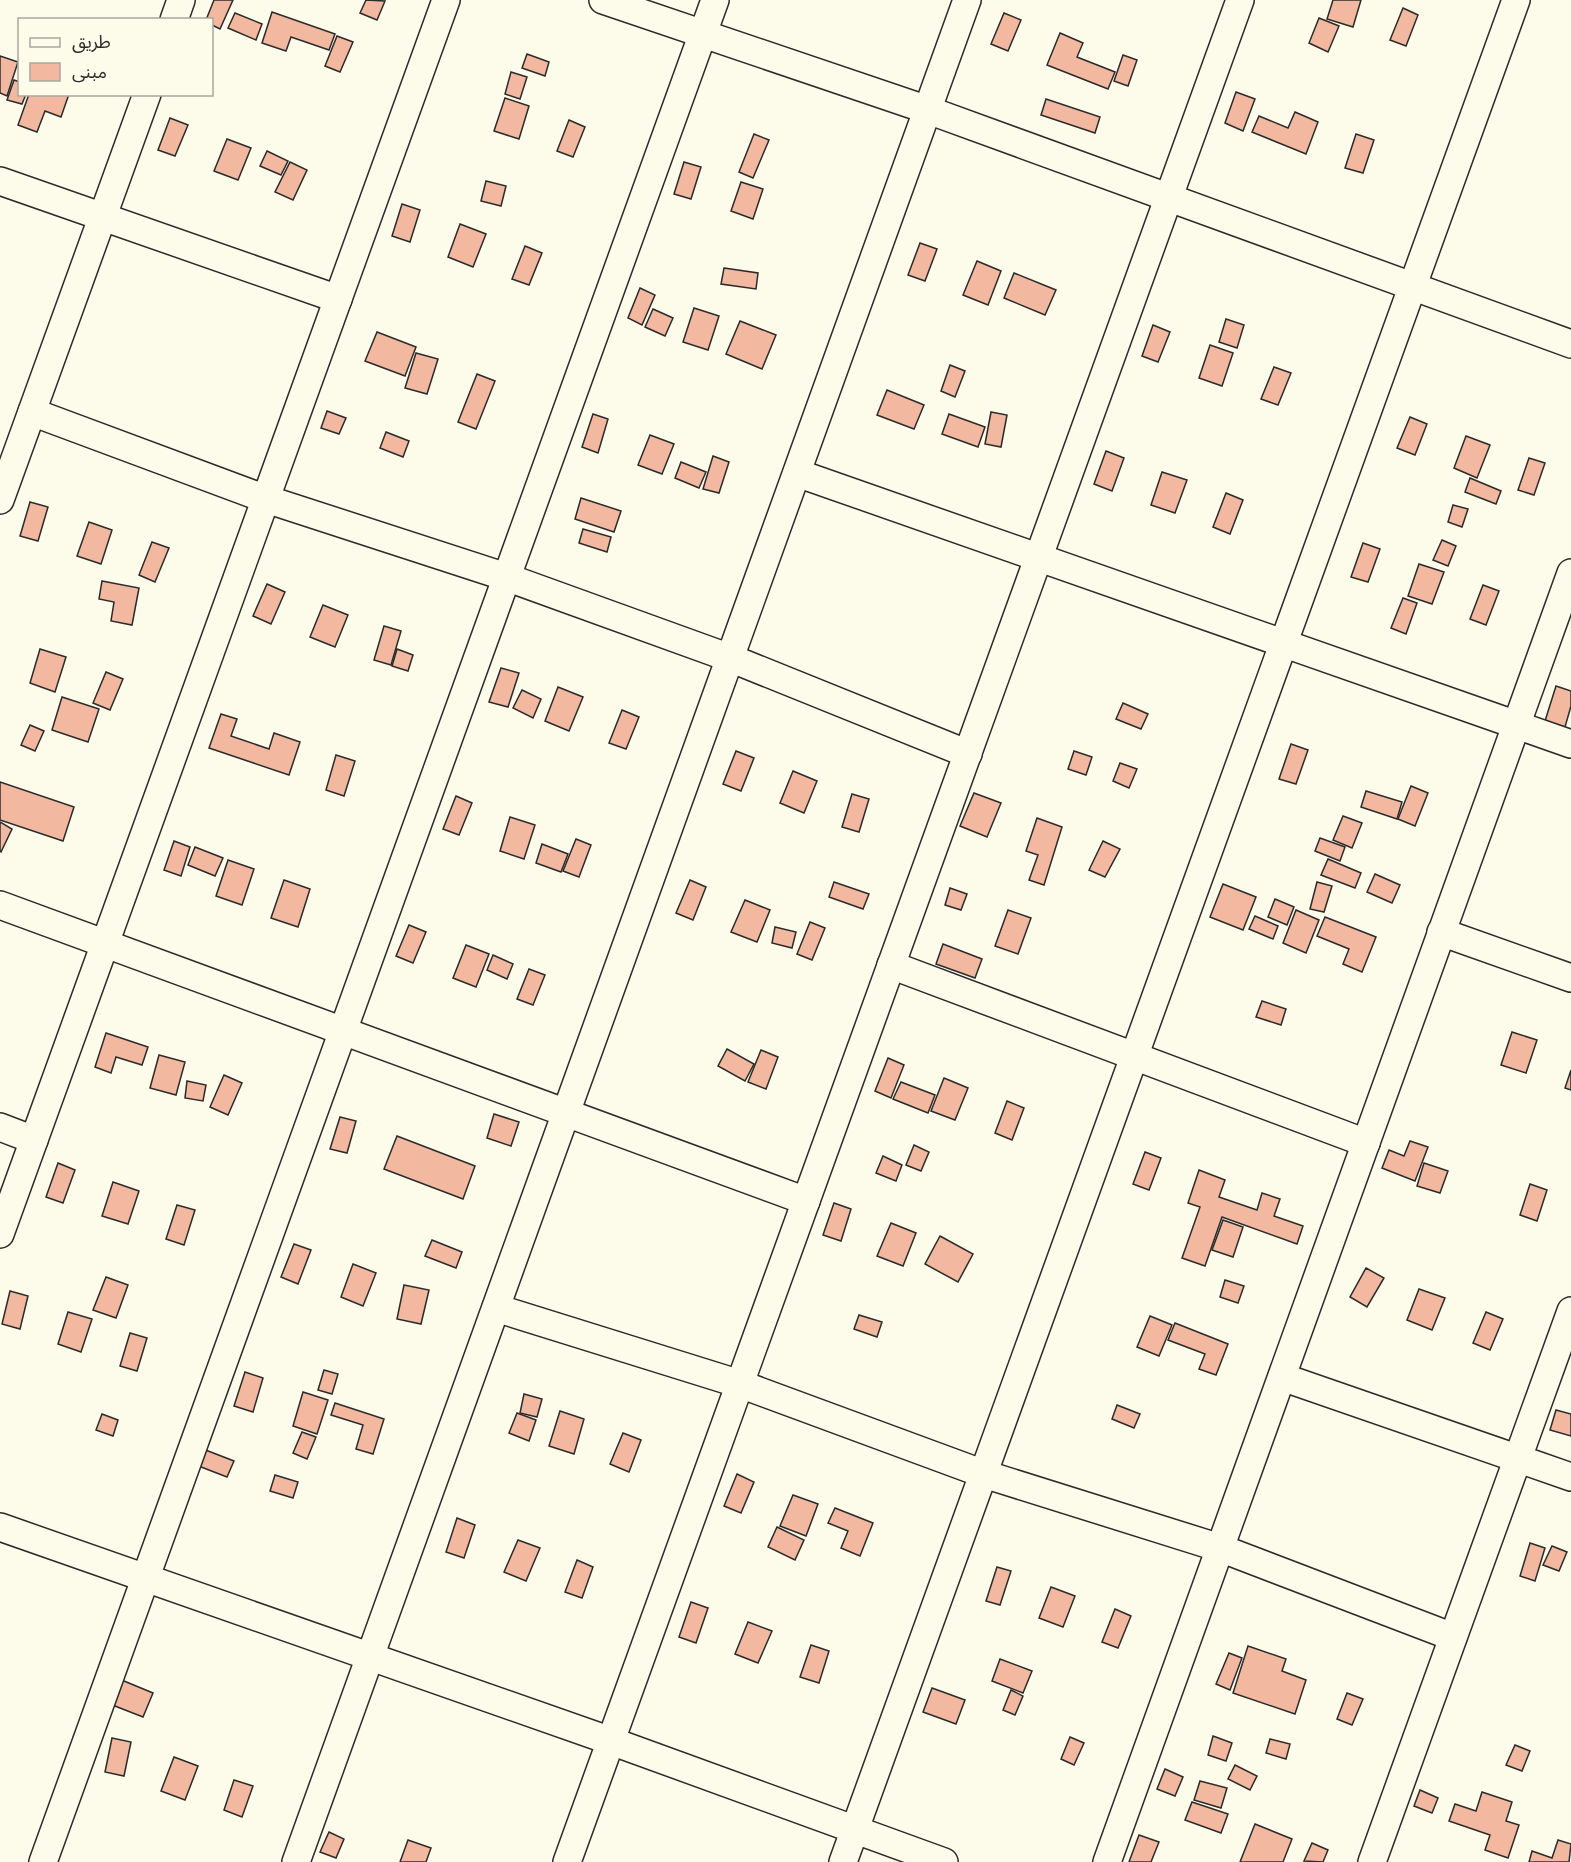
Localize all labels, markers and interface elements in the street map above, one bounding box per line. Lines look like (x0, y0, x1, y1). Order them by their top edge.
legend (18, 18, 213, 96)
text: طريق (72, 31, 111, 53)
text: مبنى (72, 61, 107, 83)

